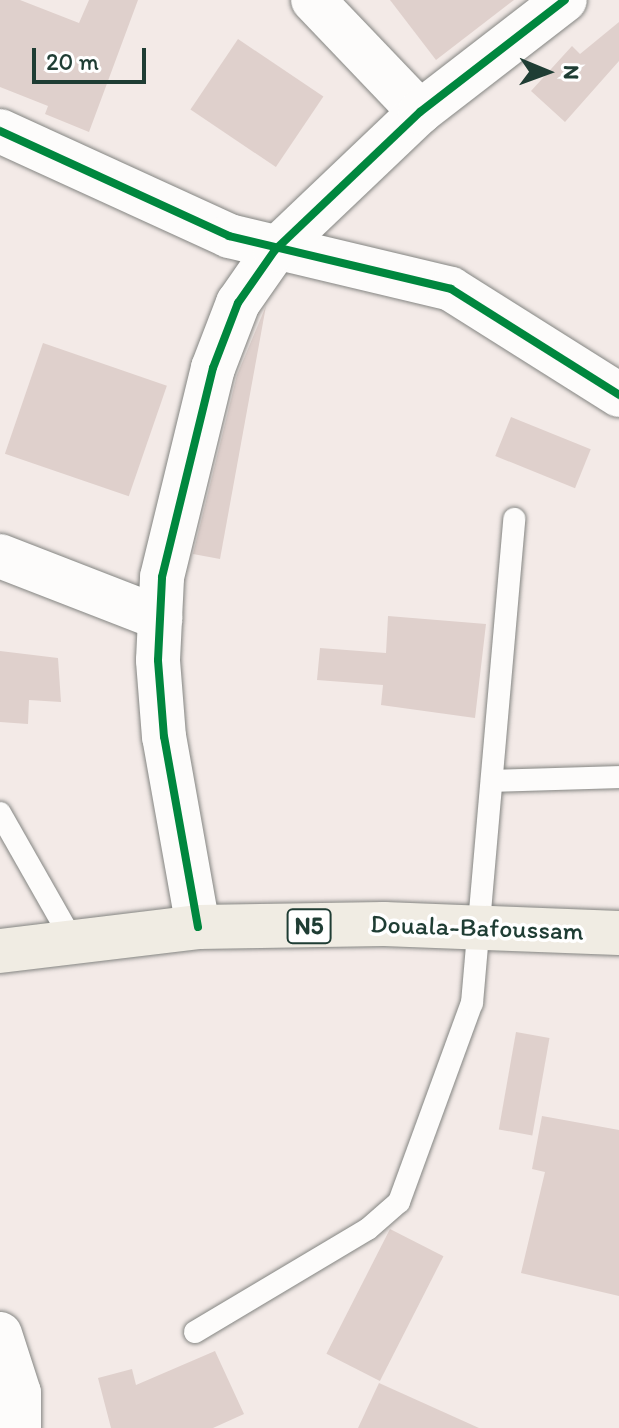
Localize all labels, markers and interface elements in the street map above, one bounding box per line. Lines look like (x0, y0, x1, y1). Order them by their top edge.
scale bar (36, 32, 150, 82)
north arrow (507, 32, 587, 112)
text: 20 m (46, 47, 99, 76)
text: N (558, 65, 585, 80)
road number: N5 (285, 906, 333, 946)
street label: Douala-Bafoussam (370, 909, 584, 947)

